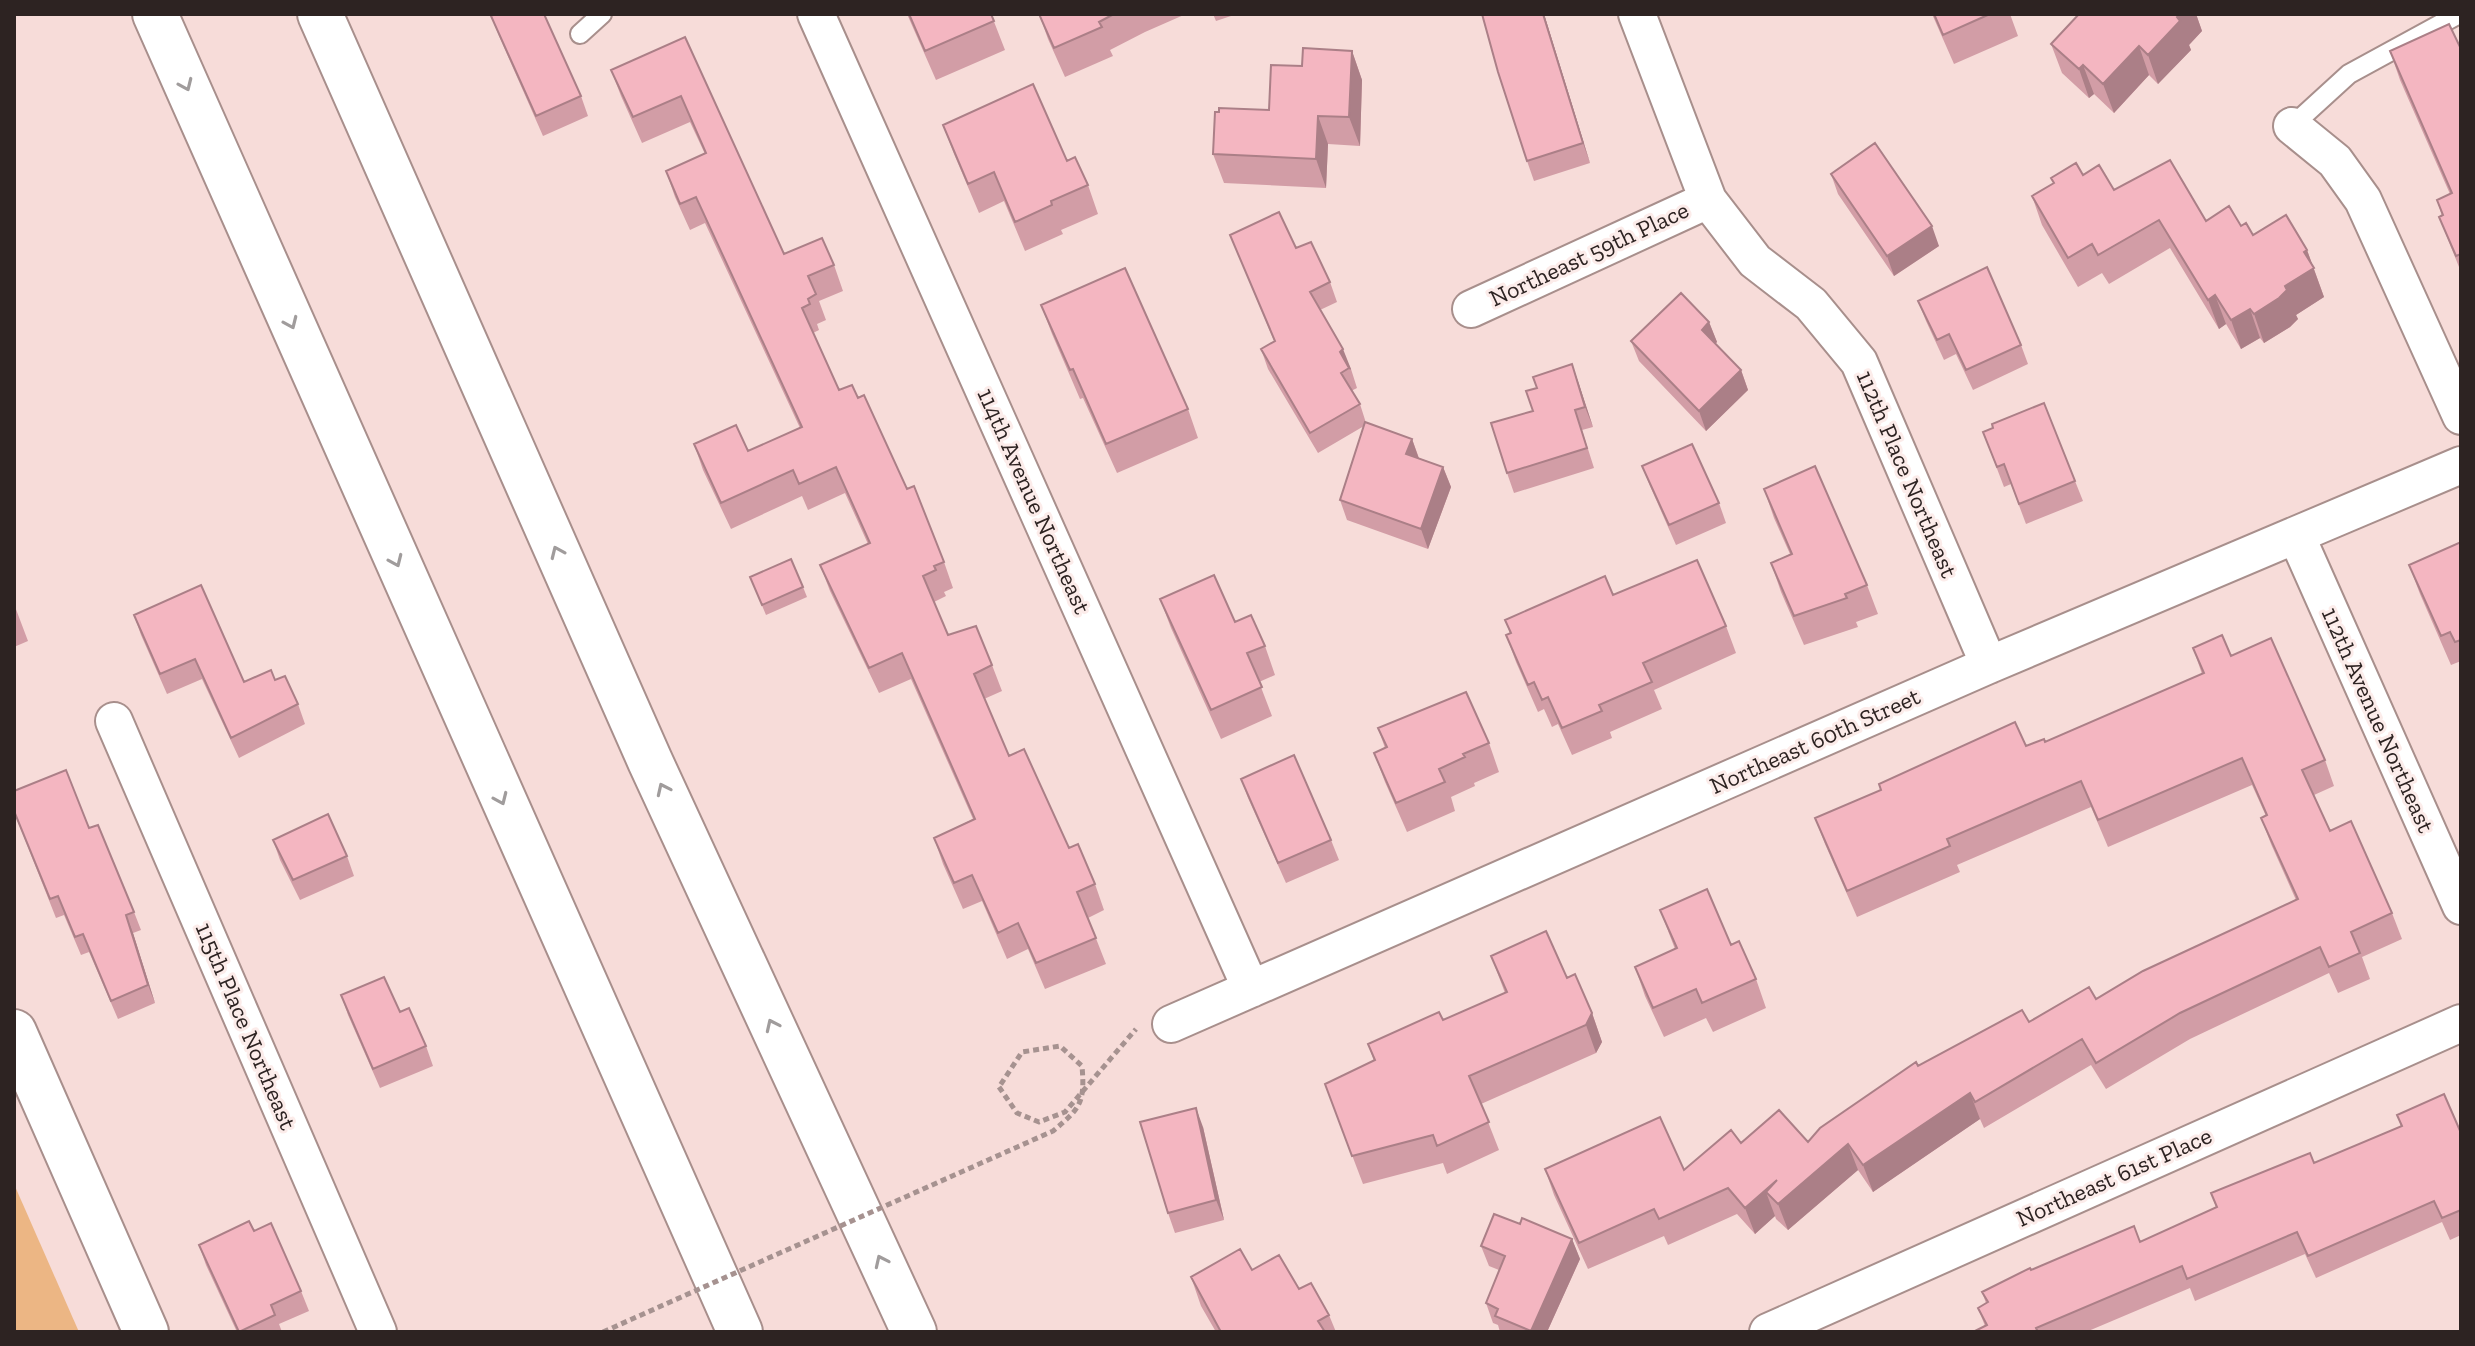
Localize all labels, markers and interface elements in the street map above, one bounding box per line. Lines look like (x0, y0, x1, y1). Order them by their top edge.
one-way arrow (176, 77, 192, 92)
street label: Northeast 59th Place (1485, 195, 1693, 312)
one-way arrow (281, 315, 297, 330)
street label: 112th Place Northeast (1851, 366, 1964, 582)
street label: 114th Avenue Northeast (972, 383, 1097, 618)
one-way arrow (551, 545, 567, 560)
one-way arrow (386, 553, 402, 567)
street label: 112th Avenue Northeast (2316, 603, 2441, 837)
street label: Northeast 60th Street (1705, 681, 1924, 800)
one-way arrow (657, 783, 673, 798)
one-way arrow (491, 791, 507, 805)
street label: 115th Place Northeast (190, 918, 303, 1134)
one-way arrow (766, 1019, 782, 1034)
street label: Northeast 61st Place (2012, 1120, 2216, 1233)
one-way arrow (875, 1255, 891, 1270)

